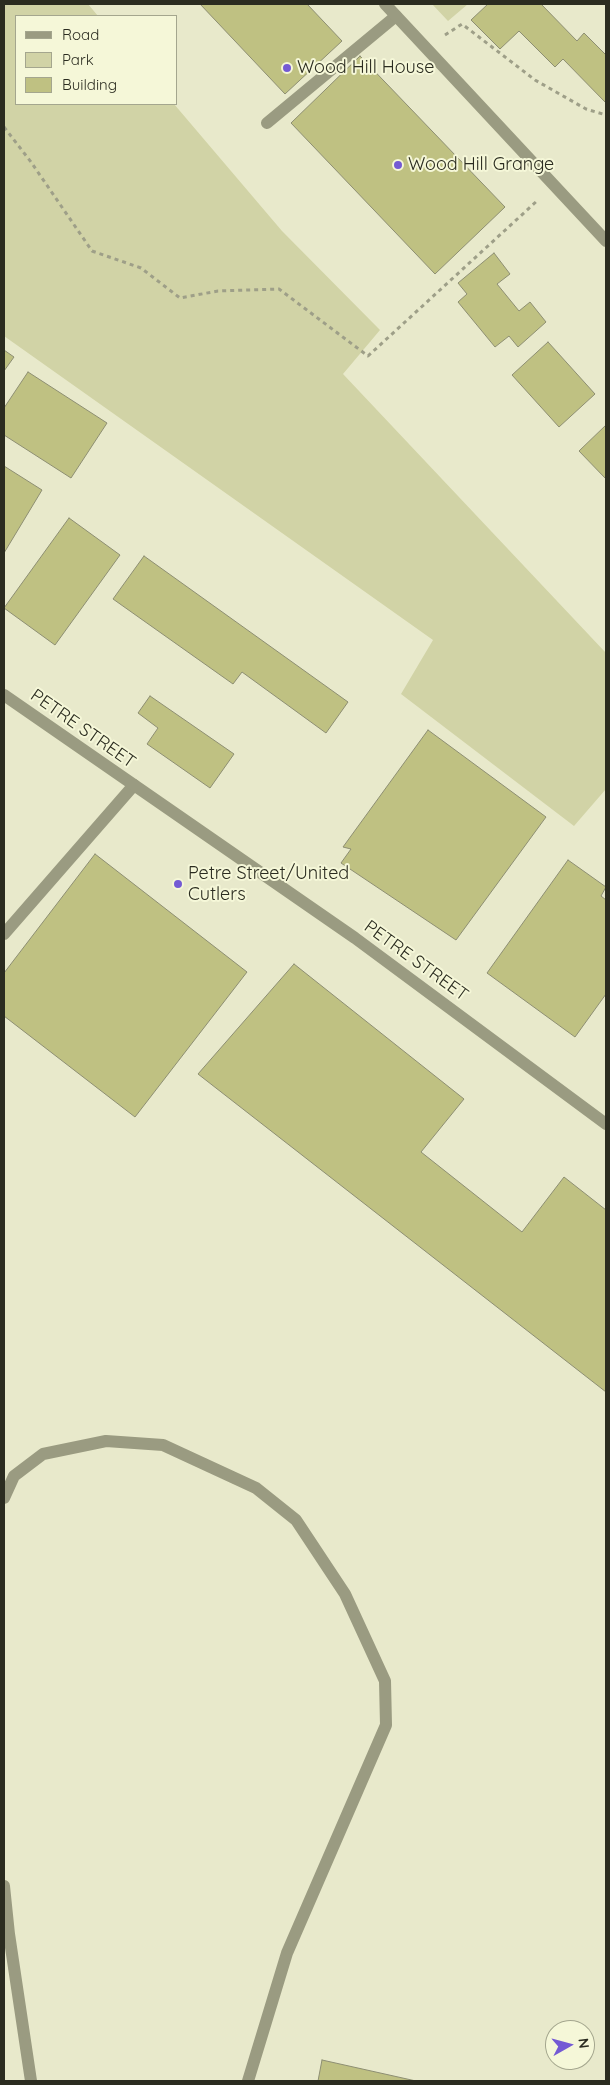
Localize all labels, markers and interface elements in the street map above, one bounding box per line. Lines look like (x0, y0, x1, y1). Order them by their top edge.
legend (15, 15, 178, 105)
text: Road (62, 25, 99, 44)
text: Park (62, 50, 94, 69)
place label: Wood Hill House (297, 57, 434, 79)
marker: Wood Hill House (281, 62, 293, 74)
text: Building (62, 75, 117, 94)
place label: Wood Hill Grange (408, 154, 554, 176)
marker: Wood Hill Grange (392, 159, 404, 171)
street label: PETRE STREET (26, 685, 140, 773)
place label: Petre Street/United Cutlers (188, 863, 349, 906)
marker: Petre Street/United Cutlers (172, 878, 184, 890)
street label: PETRE STREET (360, 916, 472, 1006)
north arrow (545, 2020, 595, 2070)
text: N (574, 2037, 593, 2049)

